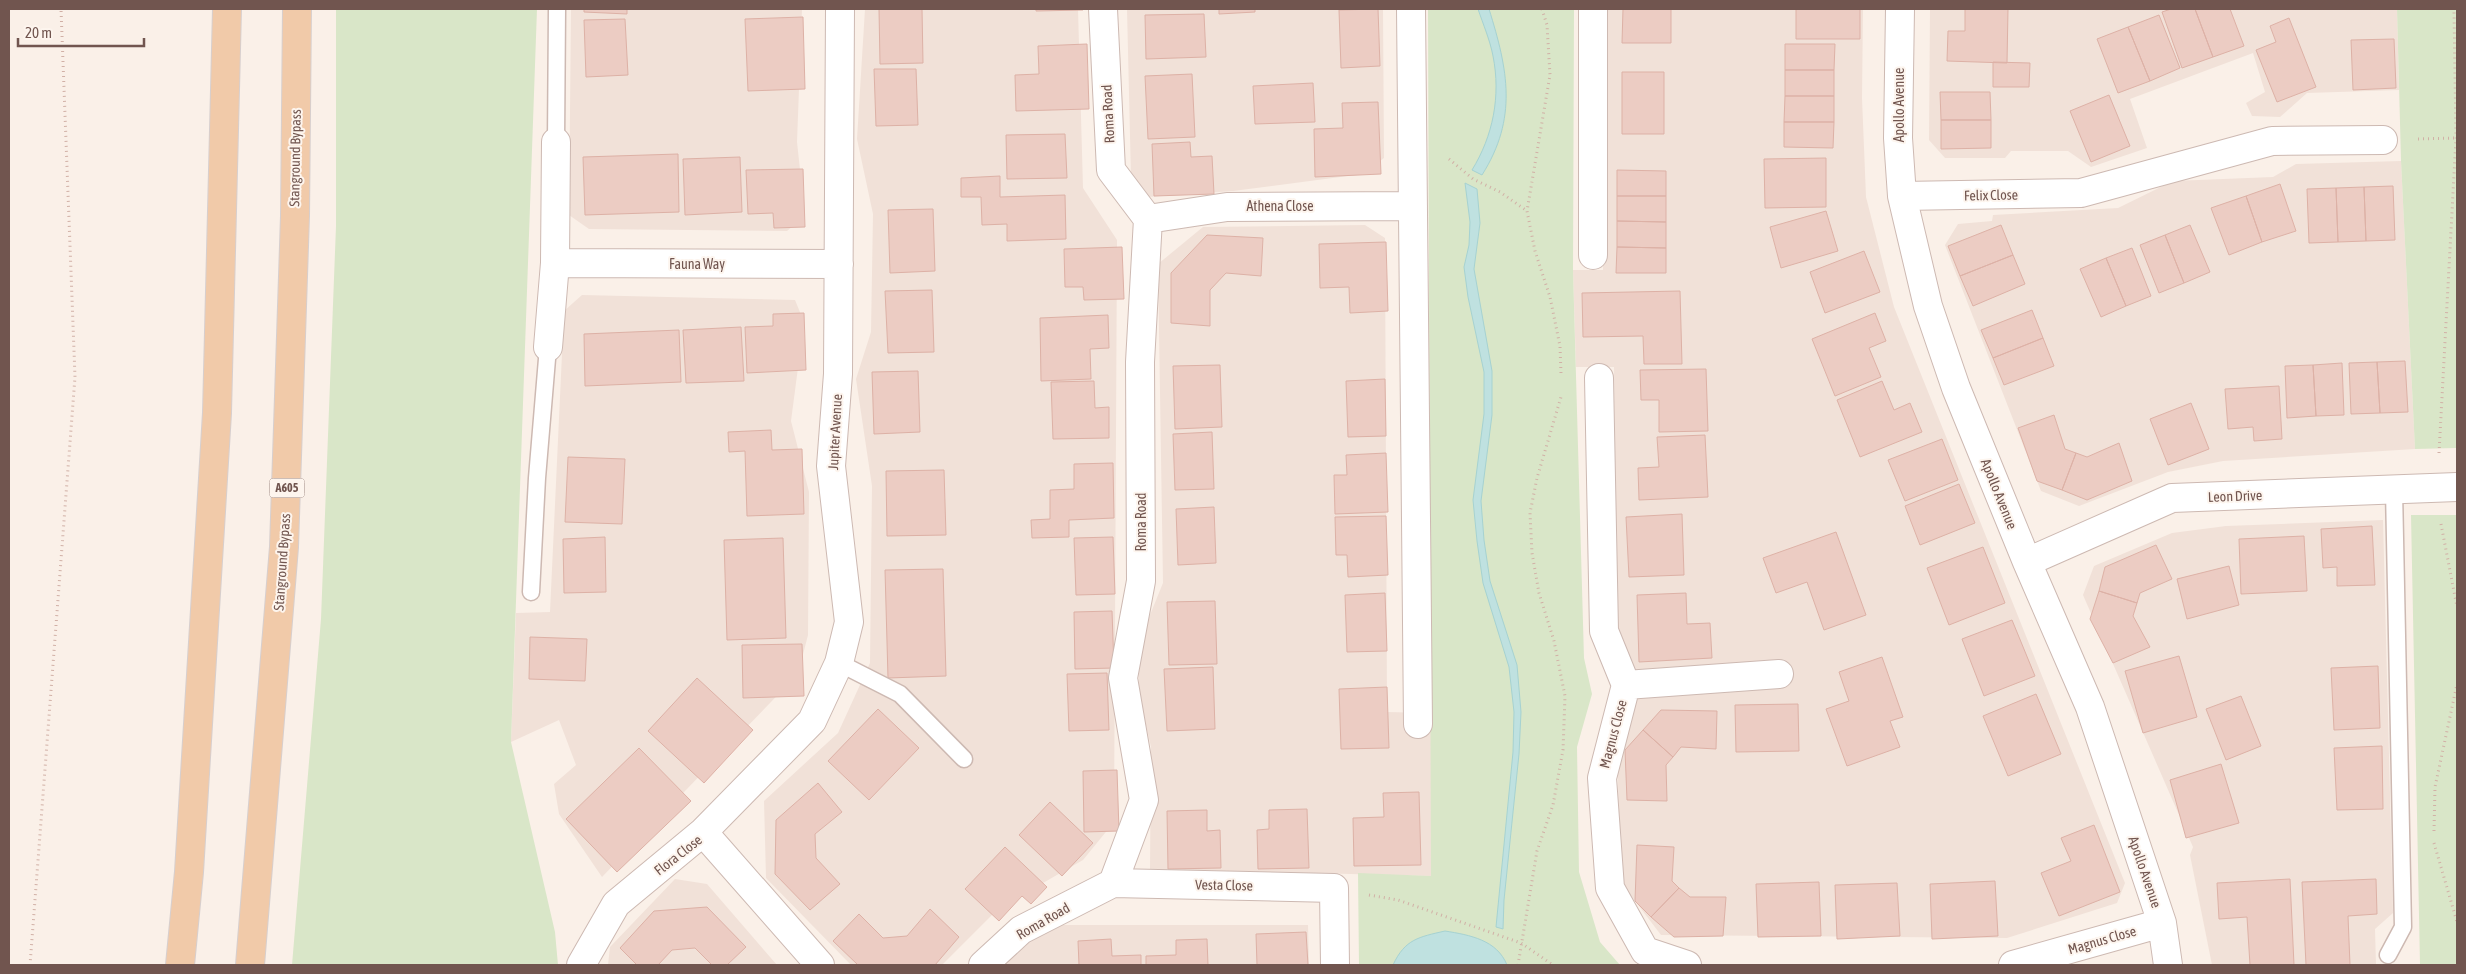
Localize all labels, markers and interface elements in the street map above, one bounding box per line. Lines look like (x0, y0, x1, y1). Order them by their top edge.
scale bar (18, 15, 144, 47)
text: 20 m (25, 24, 52, 41)
street label: Apollo Avenue (1891, 68, 1907, 142)
street label: Roma Road (1098, 84, 1118, 144)
street label: Stanground Bypass (286, 109, 304, 207)
street label: Felix Close (1964, 187, 2018, 203)
street label: Athena Close (1246, 198, 1314, 214)
street label: Fauna Way (669, 256, 725, 272)
street label: Jupiter Avenue (825, 394, 845, 470)
street label: Apollo Avenue (1978, 456, 2020, 532)
road number: A605 (270, 478, 304, 498)
street label: Leon Drive (2208, 487, 2262, 505)
street label: Roma Road (1133, 493, 1149, 551)
street label: Stanground Bypass (271, 513, 293, 611)
street label: Magnus Close (1596, 698, 1630, 770)
street label: Flora Close (651, 832, 705, 878)
street label: Apollo Avenue (2125, 834, 2165, 910)
street label: Vesta Close (1195, 876, 1253, 894)
street label: Roma Road (1014, 899, 1072, 943)
street label: Magnus Close (2066, 923, 2138, 957)

